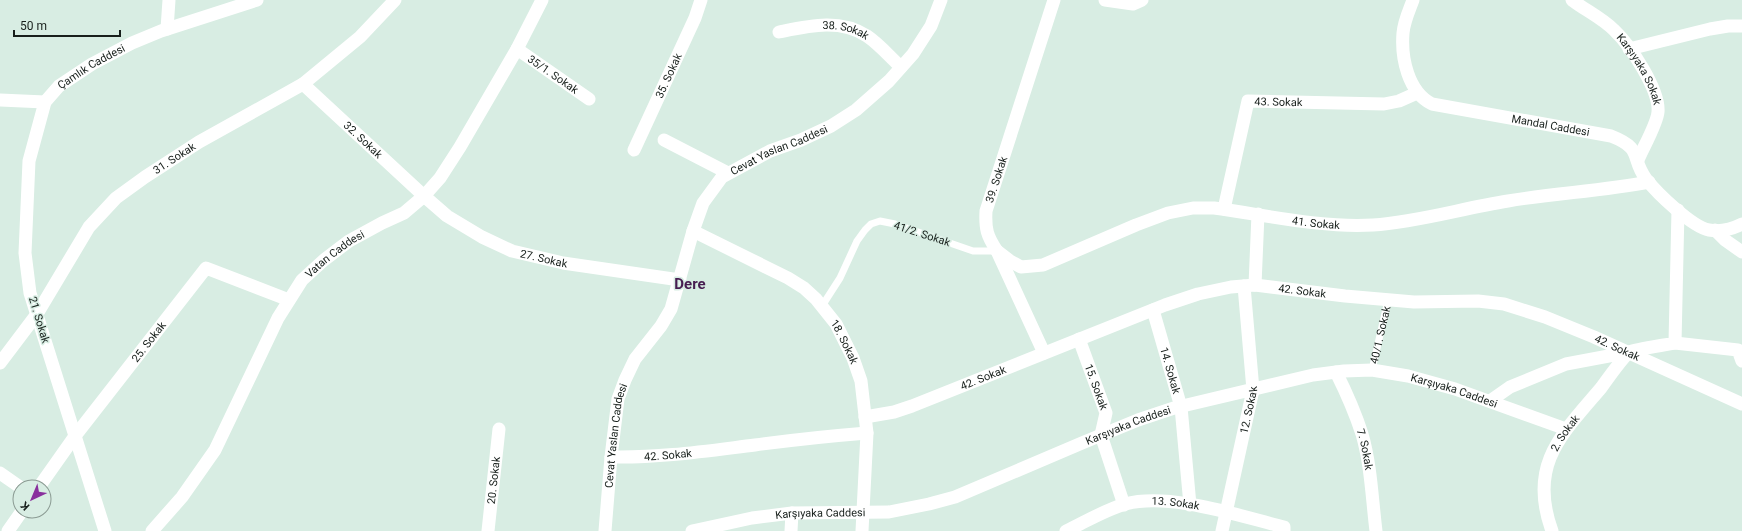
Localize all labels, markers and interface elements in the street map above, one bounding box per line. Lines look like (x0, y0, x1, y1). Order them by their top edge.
scale bar (14, 12, 120, 38)
street label: 38. Sokak (822, 18, 872, 42)
text: 50 m (20, 19, 47, 33)
street label: Karşıyaka Sokak (1614, 31, 1664, 106)
street label: Çamlık Caddesi (55, 41, 127, 92)
street label: 35. Sokak (652, 51, 685, 100)
street label: 35/1. Sokak (525, 52, 581, 96)
street label: 43. Sokak (1254, 95, 1303, 109)
street label: Mandal Caddesi (1511, 112, 1591, 139)
street label: 32. Sokak (341, 119, 386, 161)
street label: Cevat Yaslan Caddesi (728, 122, 830, 178)
street label: 31. Sokak (151, 139, 198, 177)
street label: 39. Sokak (983, 154, 1010, 204)
street label: 41. Sokak (1291, 214, 1341, 232)
street label: 41/2. Sokak (892, 219, 952, 249)
street label: Vatan Caddesi (302, 227, 366, 280)
street label: 27. Sokak (519, 247, 569, 270)
district label: Dere (674, 275, 706, 293)
street label: 42. Sokak (1278, 281, 1327, 300)
street label: 21. Sokak (26, 295, 52, 345)
street label: 40/1. Sokak (1367, 304, 1393, 365)
street label: 18. Sokak (828, 317, 861, 366)
street label: 25. Sokak (129, 318, 169, 365)
street label: 42. Sokak (1593, 332, 1642, 364)
street label: 14. Sokak (1158, 346, 1183, 396)
street label: 15. Sokak (1082, 362, 1111, 412)
street label: 42. Sokak (958, 363, 1008, 393)
street label: Karşıyaka Caddesi (1409, 371, 1499, 410)
street label: Cevat Yaslan Caddesi (602, 382, 630, 489)
street label: 12. Sokak (1237, 385, 1260, 435)
street label: Karşıyaka Caddesi (1084, 403, 1172, 447)
street label: 2. Sokak (1548, 412, 1582, 454)
street label: 7. Sokak (1354, 427, 1376, 471)
street label: 42. Sokak (644, 446, 693, 463)
street label: 20. Sokak (484, 455, 503, 505)
north arrow (12, 479, 52, 519)
street label: 13. Sokak (1152, 494, 1201, 512)
text: K (18, 498, 32, 513)
street label: Karşıyaka Caddesi (774, 506, 865, 522)

